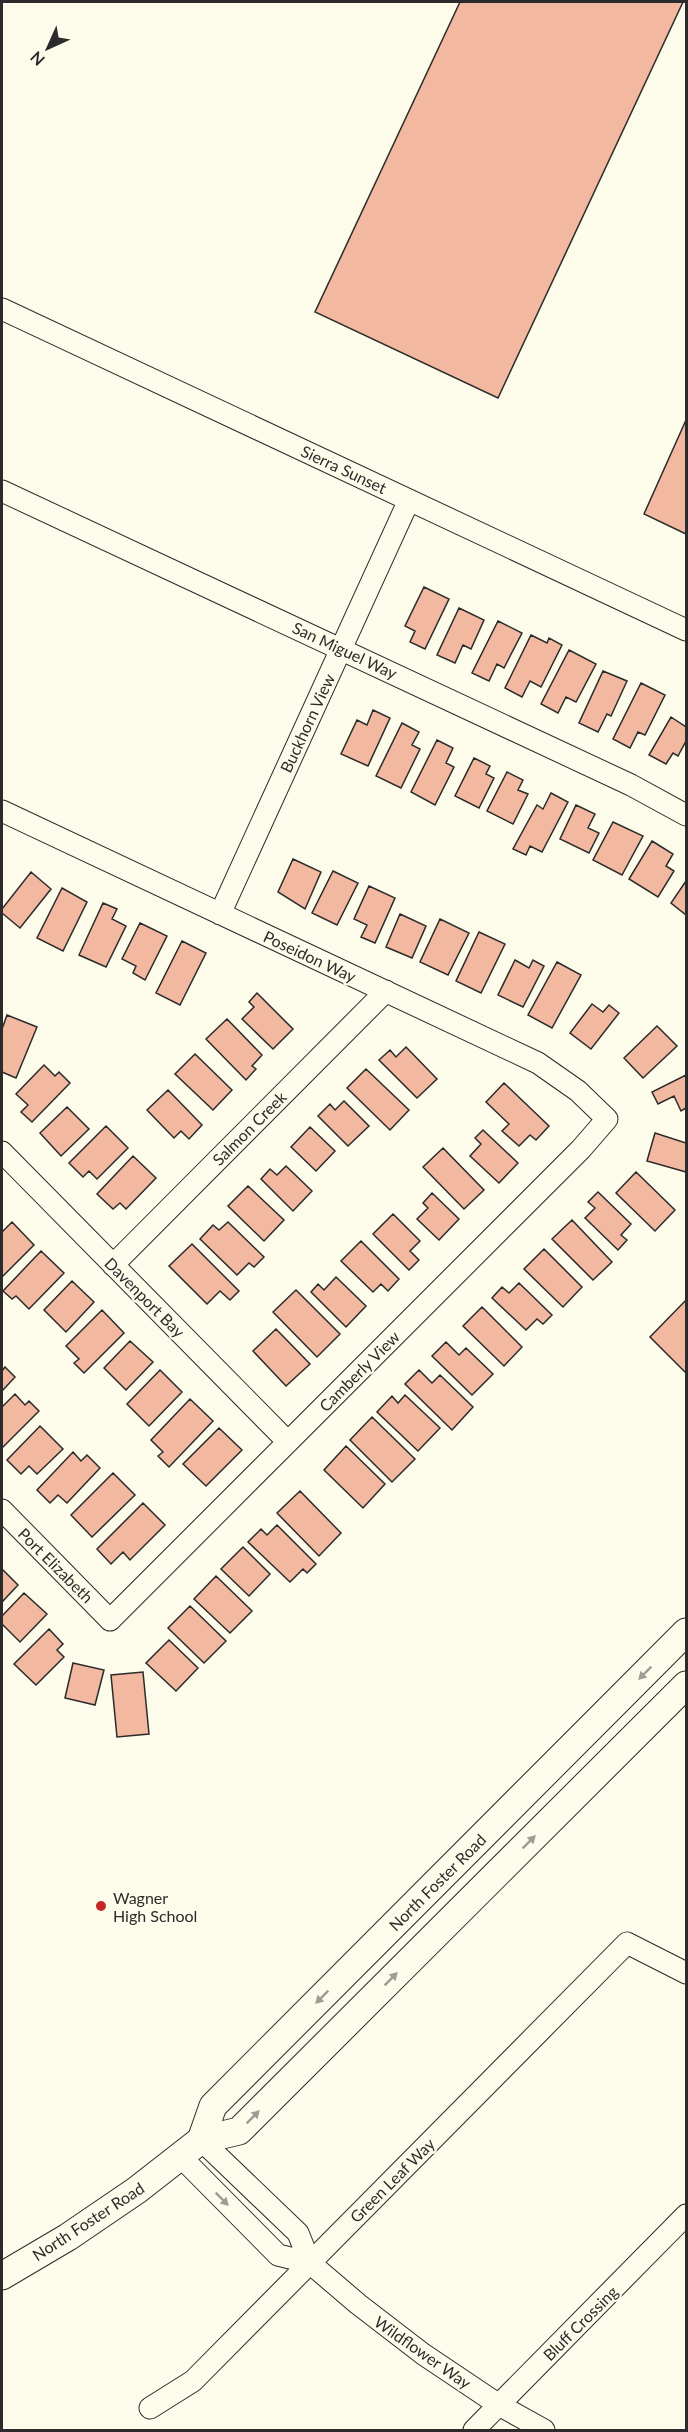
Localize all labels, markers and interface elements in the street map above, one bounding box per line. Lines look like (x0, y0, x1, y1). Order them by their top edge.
north arrow (18, 18, 78, 78)
text: N (26, 48, 48, 70)
street label: Sierra Sunset (298, 441, 390, 497)
street label: San Miguel Way (290, 617, 401, 683)
street label: Buckhorn View (276, 670, 338, 775)
street label: Poseidon Way (261, 926, 360, 986)
street label: Salmon Creek (208, 1086, 291, 1169)
street label: Davenport Bay (101, 1253, 189, 1341)
street label: Camberly View (315, 1327, 403, 1415)
street label: Port Elizabeth (15, 1524, 97, 1606)
one-way arrow (639, 1666, 653, 1680)
street label: North Foster Road (385, 1830, 489, 1934)
one-way arrow (522, 1835, 536, 1849)
place label: Wagner High School (113, 1888, 197, 1925)
marker: Wagner High School (94, 1899, 108, 1913)
one-way arrow (384, 1973, 398, 1987)
one-way arrow (315, 1990, 329, 2004)
one-way arrow (246, 2110, 260, 2124)
street label: Green Leaf Way (346, 2133, 439, 2226)
street label: North Foster Road (29, 2178, 147, 2264)
one-way arrow (215, 2191, 229, 2205)
street label: Bluff Crossing (539, 2282, 621, 2364)
street label: Wildflower Way (371, 2312, 476, 2393)

